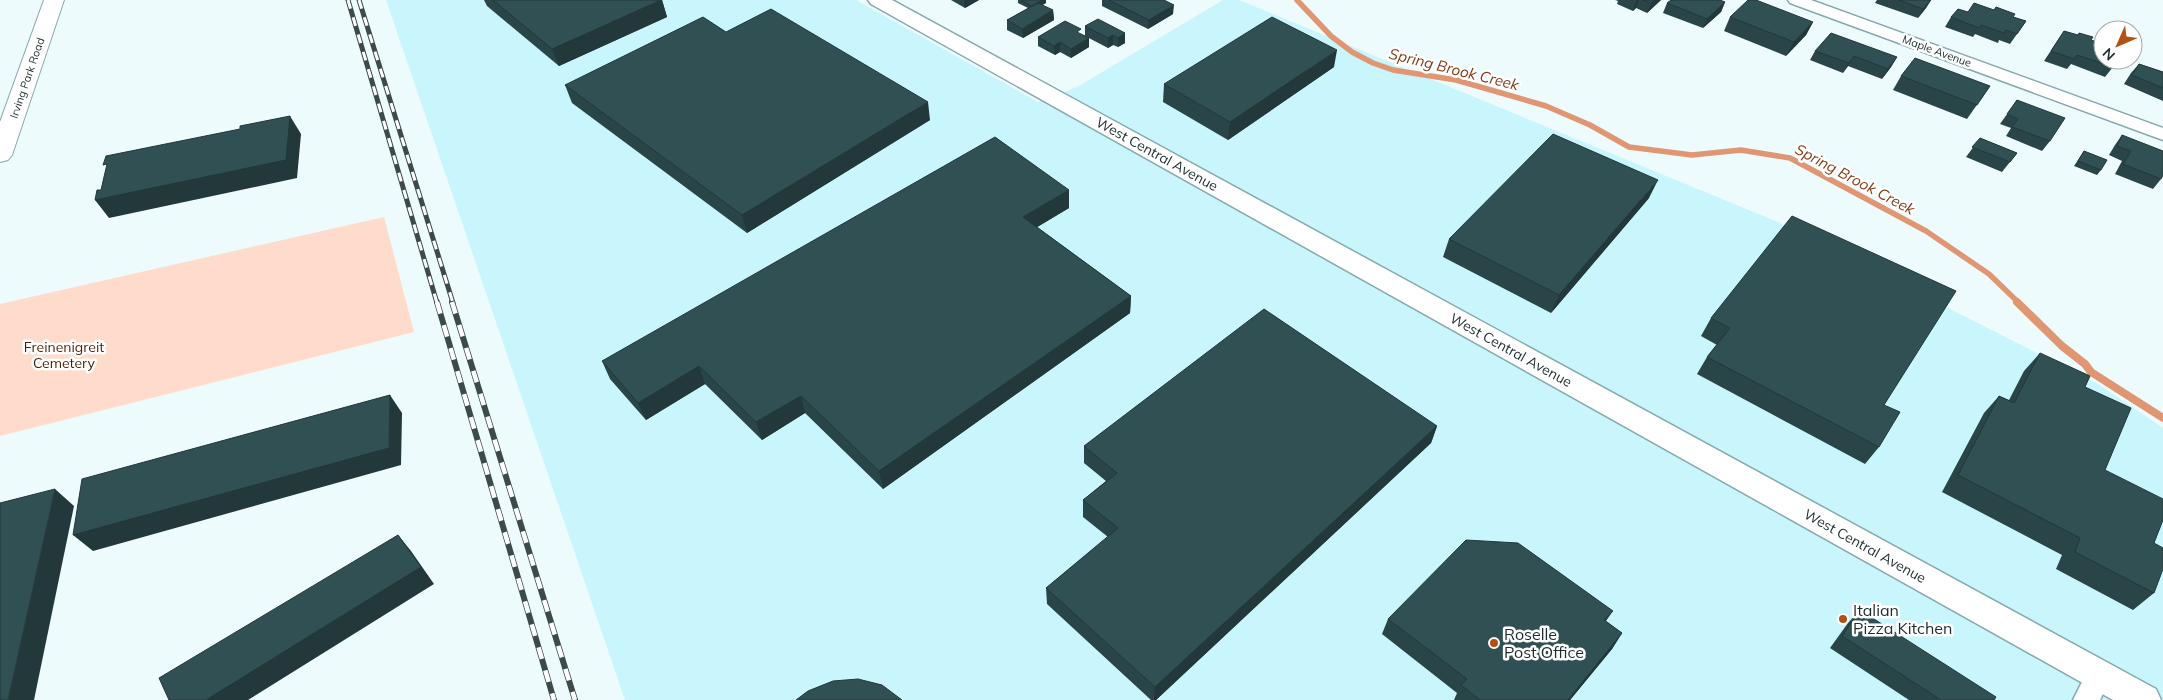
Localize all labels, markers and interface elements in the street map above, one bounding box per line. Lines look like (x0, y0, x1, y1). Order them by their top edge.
north arrow (2093, 20, 2143, 70)
street label: Maple Avenue (1901, 32, 1973, 70)
street label: Irving Park Road (7, 36, 47, 120)
water label: Spring Brook Creek (1387, 44, 1522, 95)
text: N (2099, 44, 2119, 64)
street label: West Central Avenue (1093, 113, 1221, 195)
water label: Spring Brook Creek (1792, 139, 1919, 219)
street label: West Central Avenue (1447, 309, 1575, 391)
park label: Freinenigreit Cemetery (24, 338, 104, 372)
street label: West Central Avenue (1801, 505, 1929, 587)
place label: Italian Pizza Kitchen (1853, 600, 1952, 638)
marker: Italian Pizza Kitchen (1837, 613, 1849, 625)
place label: Roselle Post Office (1504, 624, 1584, 662)
marker: Roselle Post Office (1488, 637, 1500, 649)

